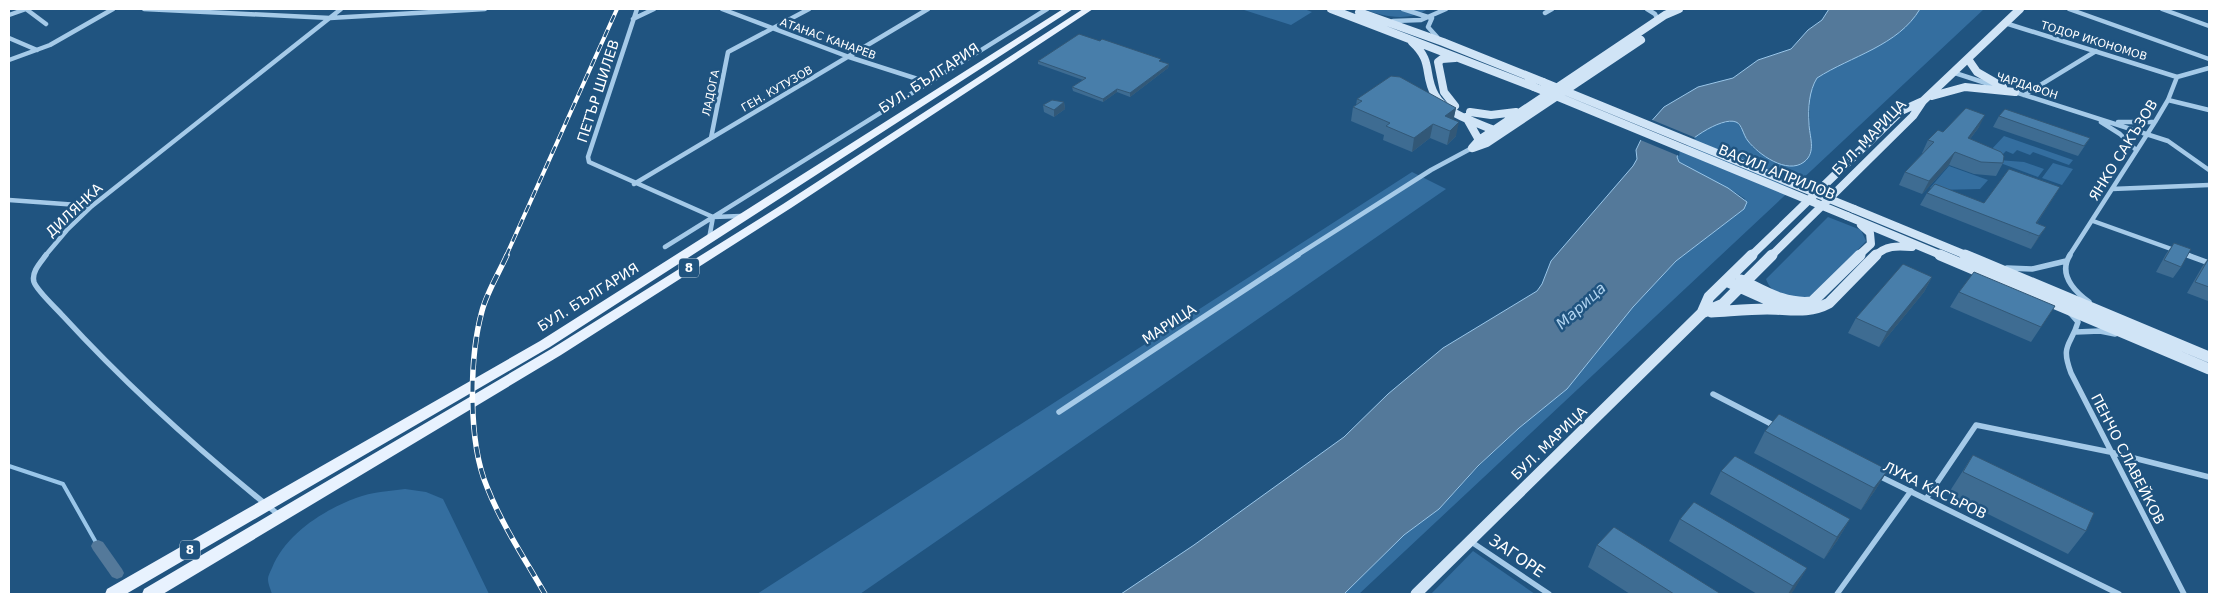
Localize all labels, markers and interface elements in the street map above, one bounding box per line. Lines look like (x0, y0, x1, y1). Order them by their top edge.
street label: АТАНАС КАНАРЕВ (778, 16, 878, 62)
street label: ТОДОР ИКОНОМОВ (2039, 18, 2149, 63)
street label: ПЕТЪР ШИЛЕВ (574, 38, 622, 144)
street label: БУЛ. БЪЛГАРИЯ (876, 40, 982, 116)
street label: ГЕН. КУТУЗОВ (739, 63, 815, 115)
street label: ЛАДОГА (700, 68, 722, 117)
street label: ЧАРДАФОН (1994, 70, 2060, 102)
street label: БУЛ. МАРИЦА (1829, 96, 1909, 178)
street label: ЯНКО САКЪЗОВ (2085, 96, 2161, 204)
street label: ВАСИЛ АПРИЛОВ (1716, 141, 1838, 203)
street label: ДИЛЯНКА (42, 179, 106, 240)
road number: 8 (679, 258, 699, 278)
street label: БУЛ. БЪЛГАРИЯ (535, 259, 641, 335)
water label: Марица (1552, 279, 1610, 333)
street label: МАРИЦА (1139, 300, 1199, 347)
street label: ПЕНЧО СЛАВЕЙКОВ (2088, 391, 2169, 527)
street label: БУЛ. МАРИЦА (1508, 403, 1590, 483)
street label: ЛУКА КАСЪРОВ (1881, 458, 1989, 522)
street label: ЗАГОРЕ (1485, 530, 1549, 582)
road number: 8 (180, 540, 200, 560)

